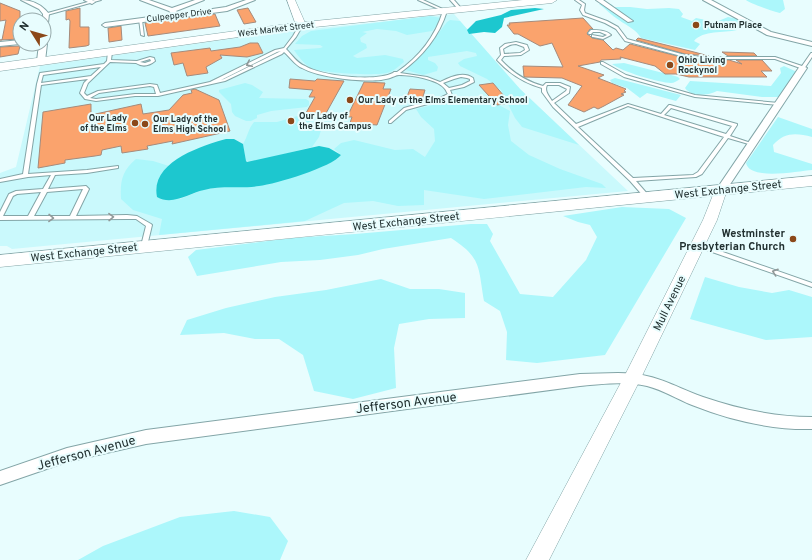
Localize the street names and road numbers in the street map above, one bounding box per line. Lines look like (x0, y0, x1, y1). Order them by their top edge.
street label: Culpepper Drive (146, 6, 212, 25)
street label: West Market Street (237, 19, 315, 40)
street label: West Exchange Street (674, 177, 782, 203)
street label: West Exchange Street (352, 209, 460, 235)
street label: West Exchange Street (30, 240, 138, 266)
street label: Mull Avenue (651, 273, 689, 333)
street label: Jefferson Avenue (355, 390, 458, 418)
street label: Jefferson Avenue (35, 433, 138, 475)

